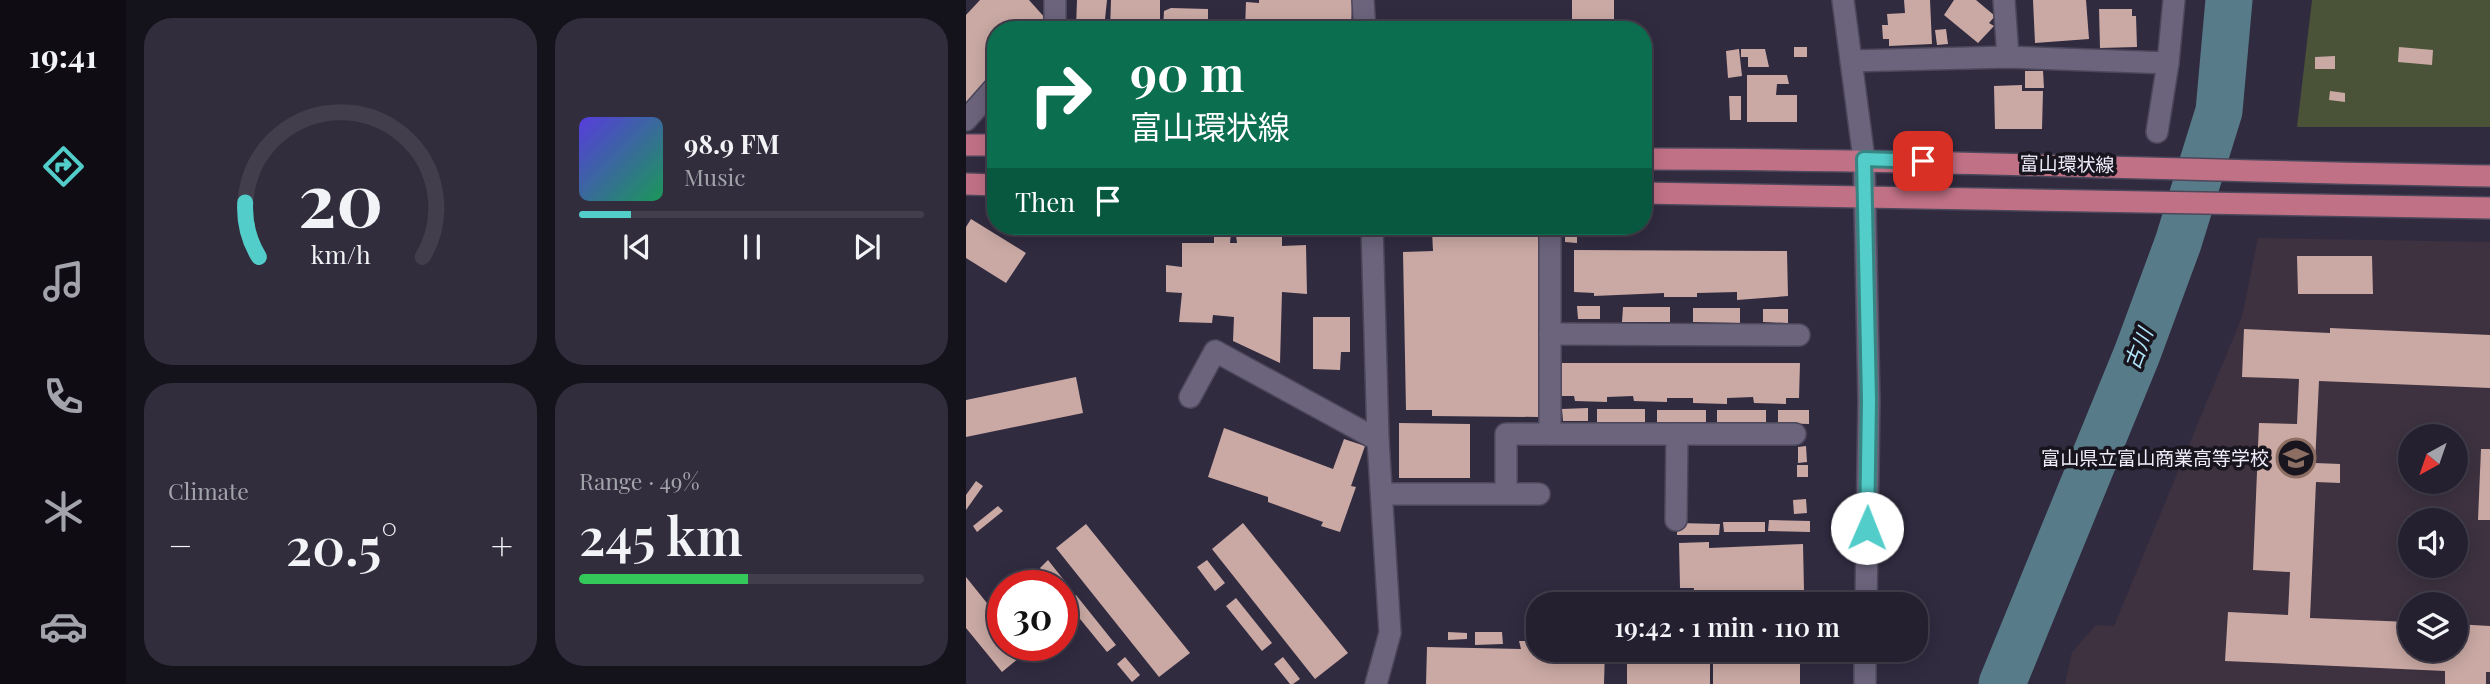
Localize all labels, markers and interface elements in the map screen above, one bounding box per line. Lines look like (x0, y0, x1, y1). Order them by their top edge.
text: 19:41 (29, 33, 97, 76)
text: 90 m (1130, 39, 1244, 104)
icon: right (1015, 49, 1106, 140)
text: 富山環状線 (1130, 104, 1290, 147)
text: 98.9 FM (684, 126, 780, 161)
pin (1893, 131, 1953, 191)
icon: directions (39, 142, 88, 191)
icon: arrive (1904, 142, 1942, 180)
text: 20 (298, 149, 383, 246)
street label: 富山環状線 (2019, 149, 2115, 177)
text: Music (684, 161, 745, 192)
icon: arrive (1089, 182, 1127, 220)
text: Then (1015, 184, 1075, 219)
icon: previous (618, 228, 656, 266)
icon: pause (733, 228, 771, 266)
icon: next (848, 228, 886, 266)
text: km/h (311, 237, 371, 270)
icon: music (39, 257, 88, 306)
water label: 古川 (2117, 322, 2158, 373)
icon: phone (39, 372, 88, 421)
north arrow (2398, 424, 2468, 494)
map controls (2398, 424, 2468, 662)
school or university icon: 富山県立富山商業高等学校 (2275, 437, 2317, 479)
place label: 富山県立富山商業高等学校 (2041, 444, 2269, 470)
text: Range · 49% (579, 465, 700, 496)
text: Climate (168, 475, 249, 506)
icon: climate (39, 487, 88, 536)
position arrow (1830, 491, 1904, 565)
text: 245 km (579, 500, 743, 569)
button: sound (2398, 508, 2468, 578)
text: 20.5° (286, 510, 398, 579)
text: − (168, 519, 193, 570)
text: + (491, 519, 513, 570)
speed limit sign: 30 (987, 570, 1078, 661)
button: layers (2398, 592, 2468, 662)
icon: car (39, 602, 88, 651)
text: 19:42 · 1 min · 110 m (1614, 609, 1840, 644)

